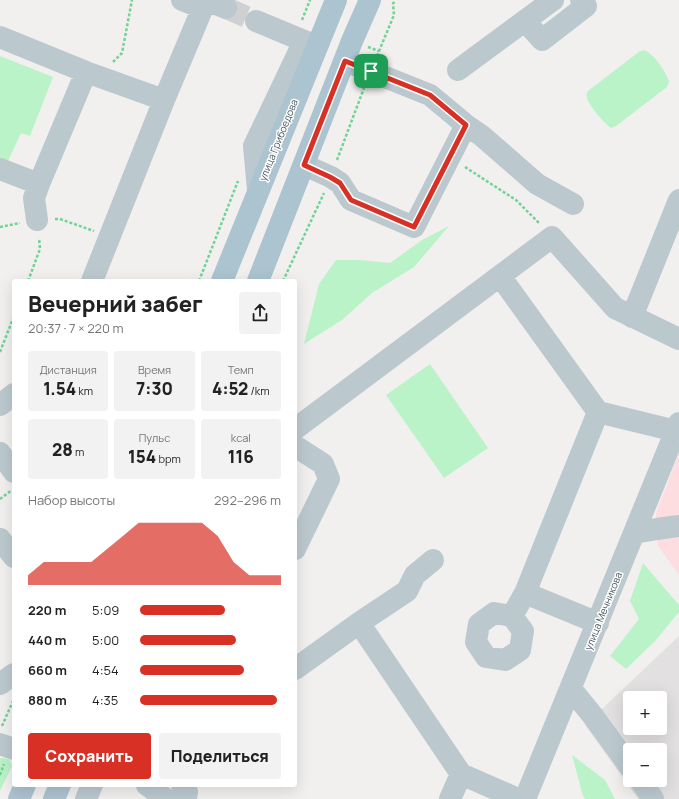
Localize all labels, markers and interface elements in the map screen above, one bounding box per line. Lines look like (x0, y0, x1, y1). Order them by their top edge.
pin (354, 54, 388, 88)
icon: arrive (360, 60, 382, 82)
street label: улица Грибоедова (255, 97, 301, 183)
text: Вечерний забег (28, 289, 203, 319)
button: share (239, 292, 281, 334)
text: 20:37 · 7 × 220 m (28, 319, 124, 337)
text: Дистанция (39, 362, 97, 377)
text: Время (138, 362, 171, 377)
text: Темп (228, 362, 254, 377)
text: 1.54 (43, 377, 76, 400)
text: 7:30 (136, 377, 173, 400)
text: 4:52 (212, 377, 248, 400)
text: km (76, 383, 93, 398)
text: /km (248, 383, 270, 398)
text: Пульс (139, 430, 170, 445)
text: kcal (231, 430, 251, 445)
text: 28 (52, 438, 73, 461)
text: m (73, 444, 84, 459)
text: 154 (128, 445, 156, 468)
text: 116 (228, 445, 254, 468)
text: bpm (156, 451, 181, 466)
text: Набор высоты (28, 491, 115, 509)
text: 292–296 m (214, 491, 281, 509)
street label: улица Мечникова (581, 570, 625, 652)
text: 220 m (28, 601, 66, 619)
text: 5:09 (92, 601, 119, 619)
text: 440 m (28, 631, 67, 649)
text: 5:00 (92, 631, 119, 649)
text: 660 m (28, 661, 67, 679)
text: 4:54 (92, 661, 119, 679)
text: 880 m (28, 691, 67, 709)
text: 4:35 (92, 691, 118, 709)
map controls (623, 691, 667, 787)
button: + (623, 691, 667, 735)
button: Сохранить (28, 733, 151, 779)
button: Поделиться (159, 733, 281, 779)
button: − (623, 743, 667, 787)

